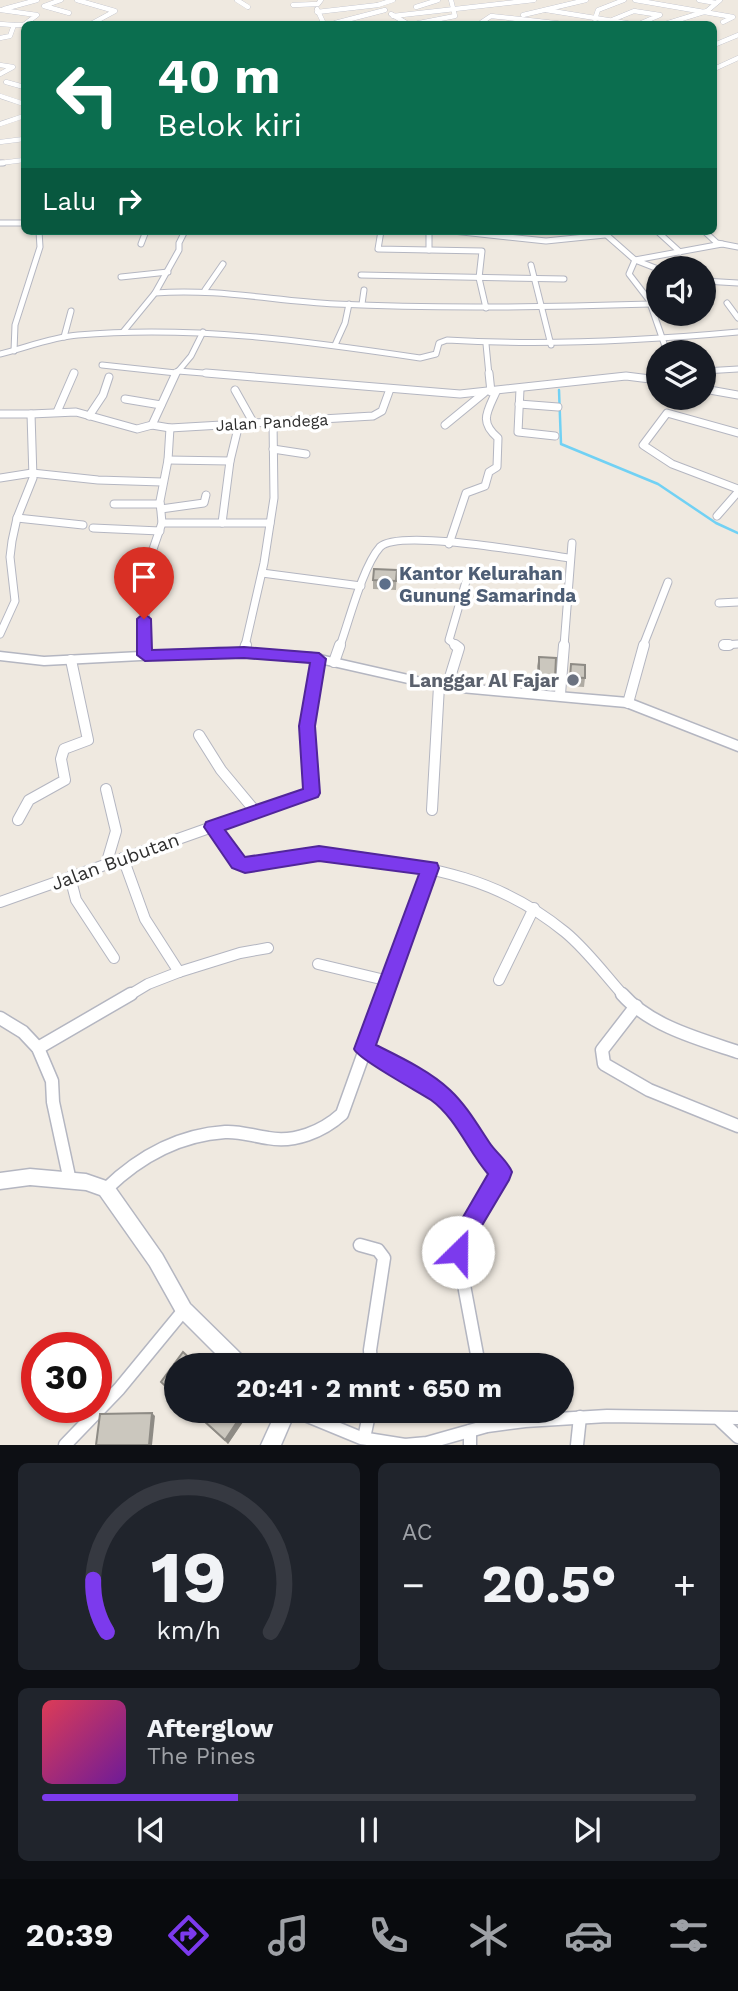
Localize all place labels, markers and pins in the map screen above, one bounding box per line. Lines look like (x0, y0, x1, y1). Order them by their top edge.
pin (114, 547, 174, 619)
place label: Kantor Kelurahan Gunung Samarinda (399, 562, 576, 607)
marker: Kantor Kelurahan Gunung Samarinda (377, 576, 393, 592)
place label: Langgar Al Fajar (409, 669, 560, 692)
marker: Langgar Al Fajar (565, 672, 581, 688)

